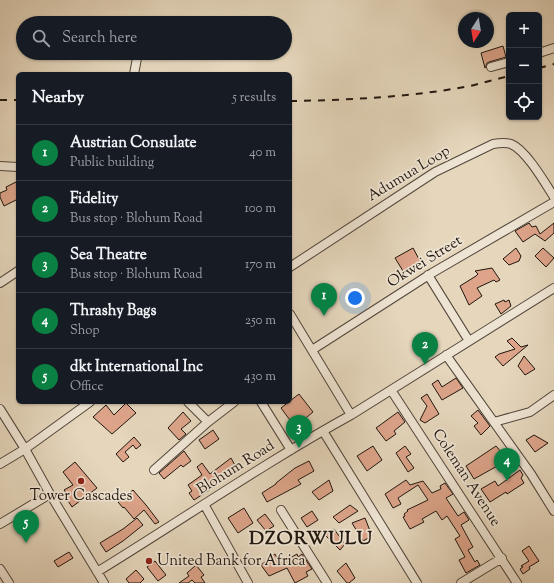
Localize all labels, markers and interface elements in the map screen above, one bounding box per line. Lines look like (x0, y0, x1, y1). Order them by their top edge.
north arrow (458, 12, 494, 48)
map controls (506, 12, 542, 120)
button: + (506, 12, 542, 48)
search box (16, 16, 292, 60)
icon: search (30, 27, 52, 49)
text: Search here (62, 28, 137, 49)
button: − (506, 48, 542, 84)
button: locate (506, 84, 542, 120)
text: Nearby (32, 86, 84, 110)
text: 5 results (232, 89, 276, 107)
text: Austrian Consulate (70, 133, 197, 154)
street label: Adumua Loop (364, 141, 454, 207)
text: 1 (43, 144, 47, 162)
text: 40 m (249, 144, 276, 162)
text: Public building (70, 154, 154, 172)
text: Fidelity (70, 189, 118, 210)
text: 2 (42, 200, 48, 218)
text: 100 m (244, 200, 276, 218)
text: Bus stop · Blohum Road (70, 210, 203, 228)
street label: Okwei Street (384, 231, 466, 293)
text: Sea Theatre (70, 245, 147, 266)
text: 3 (42, 256, 48, 274)
text: 170 m (245, 256, 276, 274)
text: Bus stop · Blohum Road (70, 266, 203, 284)
pin: 1 (311, 283, 337, 316)
your location (345, 288, 365, 308)
text: Thrashy Bags (70, 301, 156, 322)
text: 4 (42, 312, 48, 330)
text: 250 m (245, 312, 276, 330)
text: Shop (70, 322, 99, 340)
pin: 2 (412, 332, 438, 365)
text: dkt International Inc (70, 357, 203, 378)
text: 5 (43, 368, 47, 386)
text: 430 m (244, 368, 276, 386)
text: Office (70, 378, 103, 396)
pin: 3 (286, 415, 312, 448)
street label: Coleman Avenue (427, 425, 505, 531)
street label: Blohum Road (193, 435, 279, 500)
pin: 4 (494, 448, 520, 481)
marker: Tower Cascades (76, 476, 86, 486)
place label: Tower Cascades (30, 486, 133, 507)
pin: 5 (13, 510, 39, 543)
district label: DZORWULU (249, 526, 373, 553)
place label: United Bank for Africa (157, 551, 306, 572)
marker: United Bank for Africa (144, 556, 154, 566)

